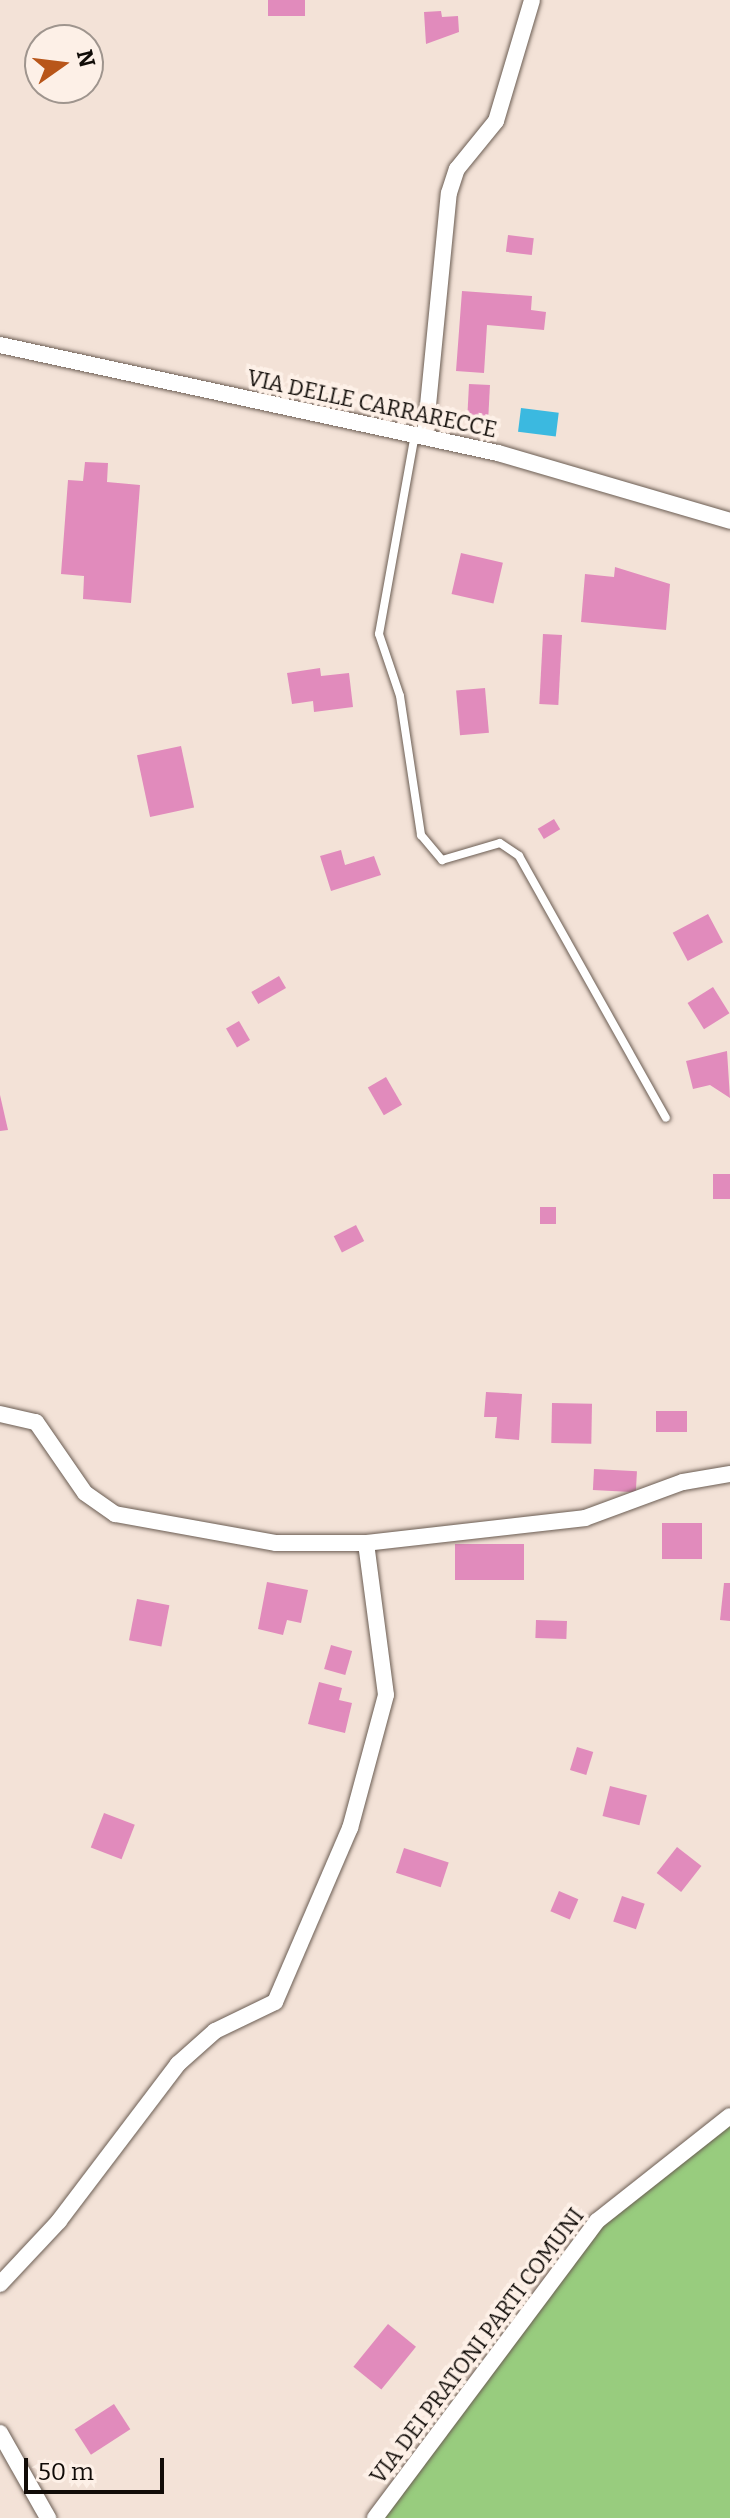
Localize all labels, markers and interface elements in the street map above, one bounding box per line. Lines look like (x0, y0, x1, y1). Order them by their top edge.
north arrow (24, 24, 104, 104)
text: N (71, 47, 101, 70)
street label: VIA DELLE CARRARECCE (245, 365, 499, 443)
street label: VIA DEI PRATONI PARTI COMUNI (365, 2203, 589, 2489)
scale bar (28, 2442, 168, 2492)
text: 50 m (38, 2458, 94, 2486)

